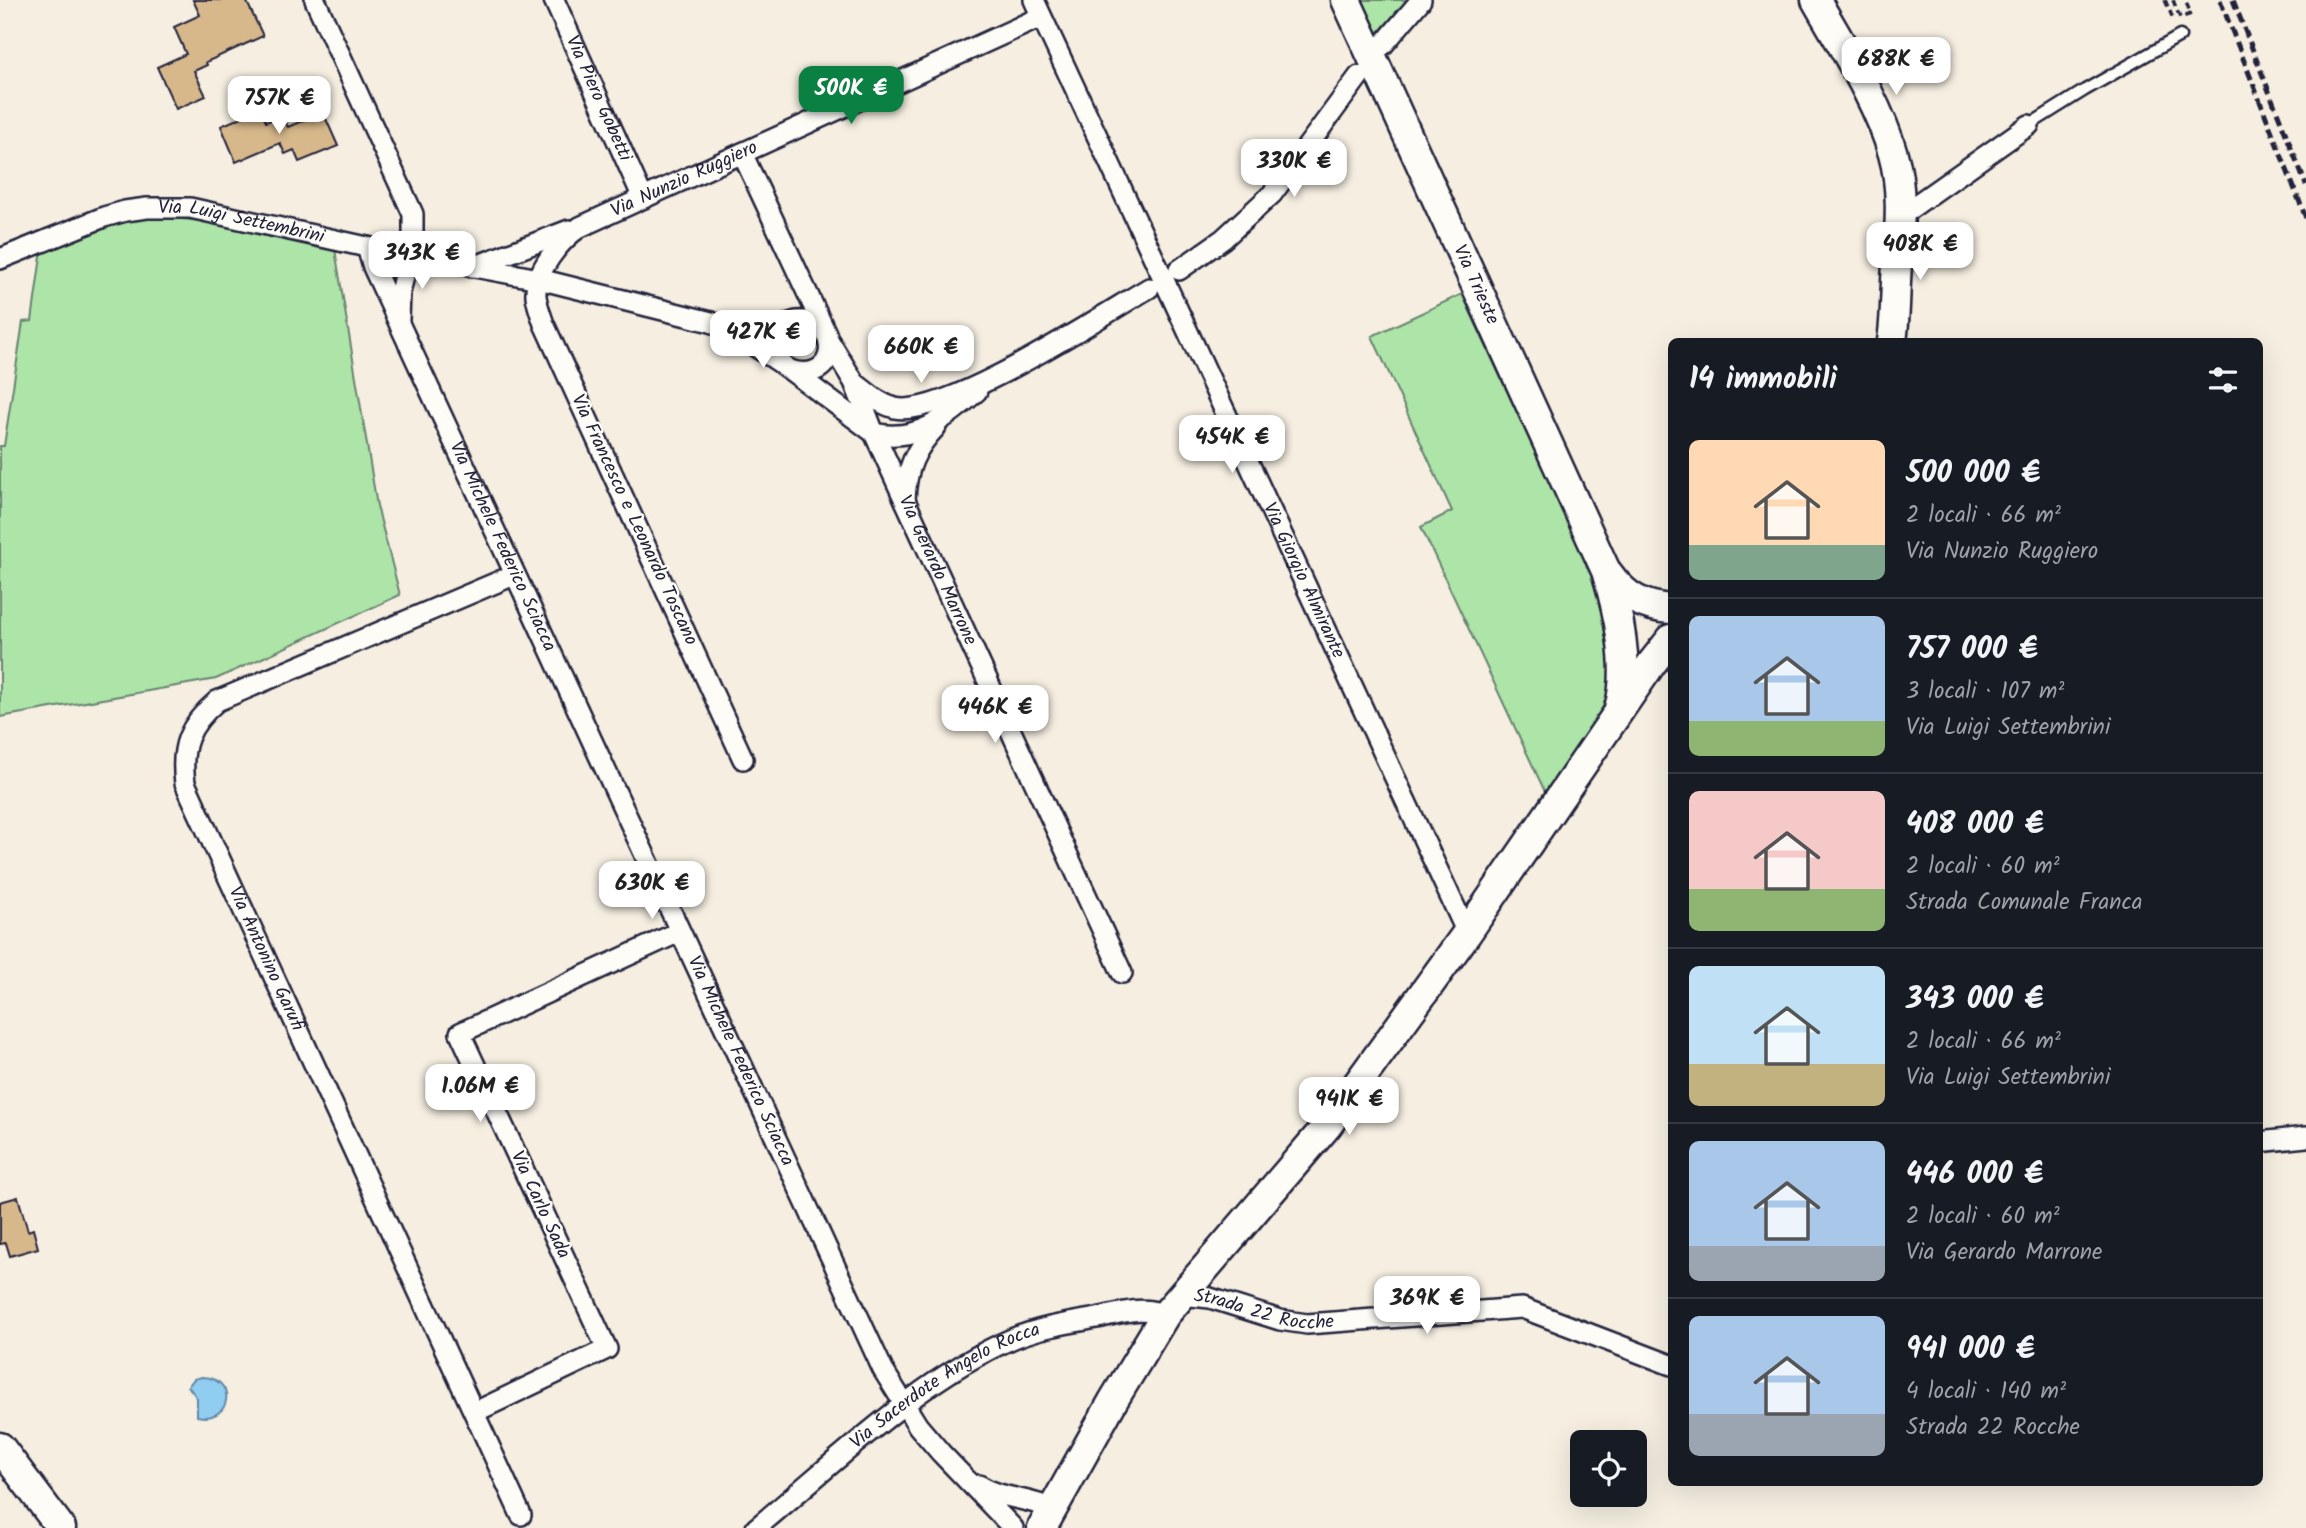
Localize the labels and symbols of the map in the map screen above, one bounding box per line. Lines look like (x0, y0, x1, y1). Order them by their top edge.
street label: Via Piero Gobetti (557, 31, 640, 168)
pin: 688K € (1839, 38, 1953, 97)
pin: 500K € (794, 66, 908, 126)
pin: 757K € (222, 76, 336, 136)
street label: Via Nunzio Ruggiero (606, 133, 763, 226)
pin: 330K € (1237, 140, 1351, 199)
street label: Via Luigi Settembrini (158, 193, 329, 253)
pin: 408K € (1863, 222, 1977, 282)
pin: 343K € (365, 232, 479, 291)
street label: Via Trieste (1444, 240, 1507, 330)
pin: 427K € (706, 310, 820, 370)
pin: 660K € (864, 326, 978, 385)
street label: Via Francesco e Leonardo Toscano (563, 390, 705, 650)
pin: 454K € (1175, 416, 1289, 475)
street label: Via Michele Federico Sciacca (441, 437, 564, 657)
street label: Via Gerardo Marrone (890, 490, 985, 651)
street label: Via Giorgio Almirante (1254, 497, 1353, 664)
pin: 446K € (938, 686, 1052, 745)
pin: 630K € (595, 862, 709, 921)
street label: Via Antonino Garufi (220, 882, 312, 1037)
street label: Via Michele Federico Sciacca (679, 951, 802, 1171)
pin: 1.06M € (415, 1064, 545, 1124)
pin: 941K € (1292, 1078, 1406, 1137)
street label: Via Carlo Sada (502, 1146, 578, 1264)
pin: 369K € (1370, 1276, 1484, 1336)
street label: Strada 22 Rocche (1192, 1281, 1336, 1339)
street label: Via Sacerdote Angelo Rocca (843, 1315, 1044, 1457)

